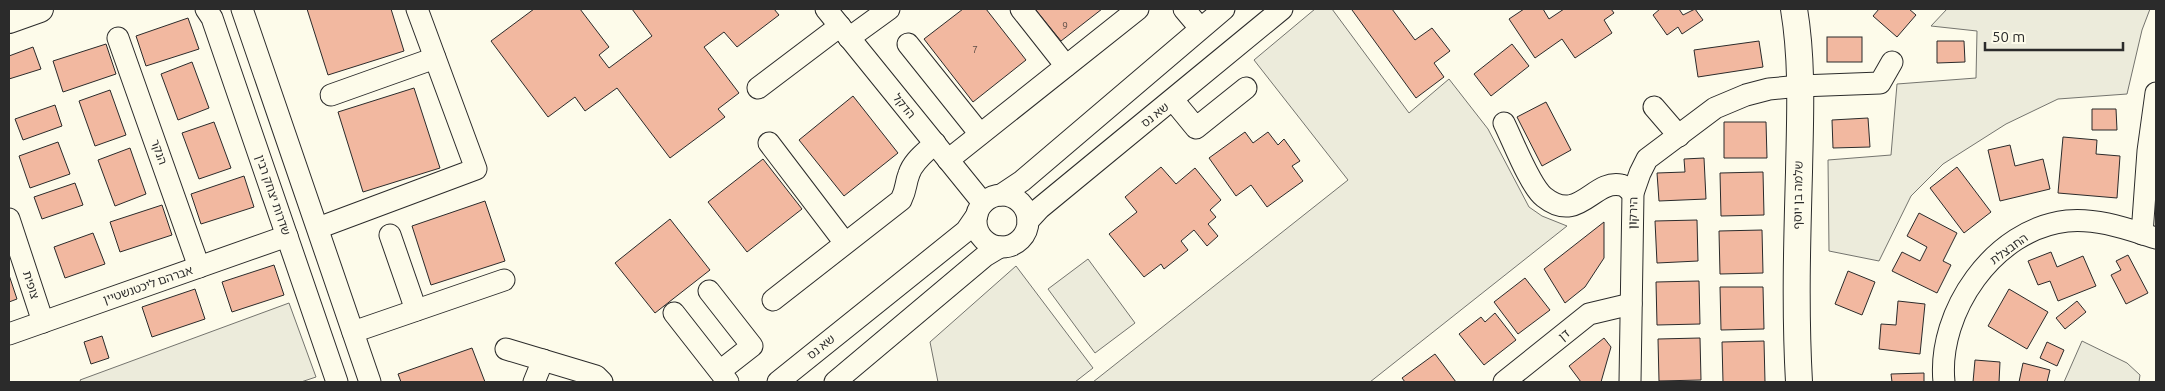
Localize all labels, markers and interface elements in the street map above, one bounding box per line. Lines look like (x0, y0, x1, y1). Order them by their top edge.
house number: 9 (1062, 20, 1068, 31)
scale bar (1985, 20, 2122, 52)
text: 50 m (1992, 28, 2025, 45)
house number: 7 (972, 44, 978, 55)
street label: הדקל (891, 91, 918, 121)
street label: שא נס (1138, 100, 1171, 130)
street label: הנקר (149, 137, 170, 166)
street label: שדרות יצחק רבין (254, 153, 293, 237)
street label: שלמה בן יוסף (1790, 161, 1805, 229)
street label: הירקון (1625, 197, 1640, 229)
street label: החבצלת (1987, 231, 2030, 267)
street label: אברהם ליכטנשטיין (101, 263, 195, 306)
street label: צופית (21, 269, 42, 301)
street label: דן (1556, 326, 1572, 343)
street label: שא נס (804, 332, 837, 362)

